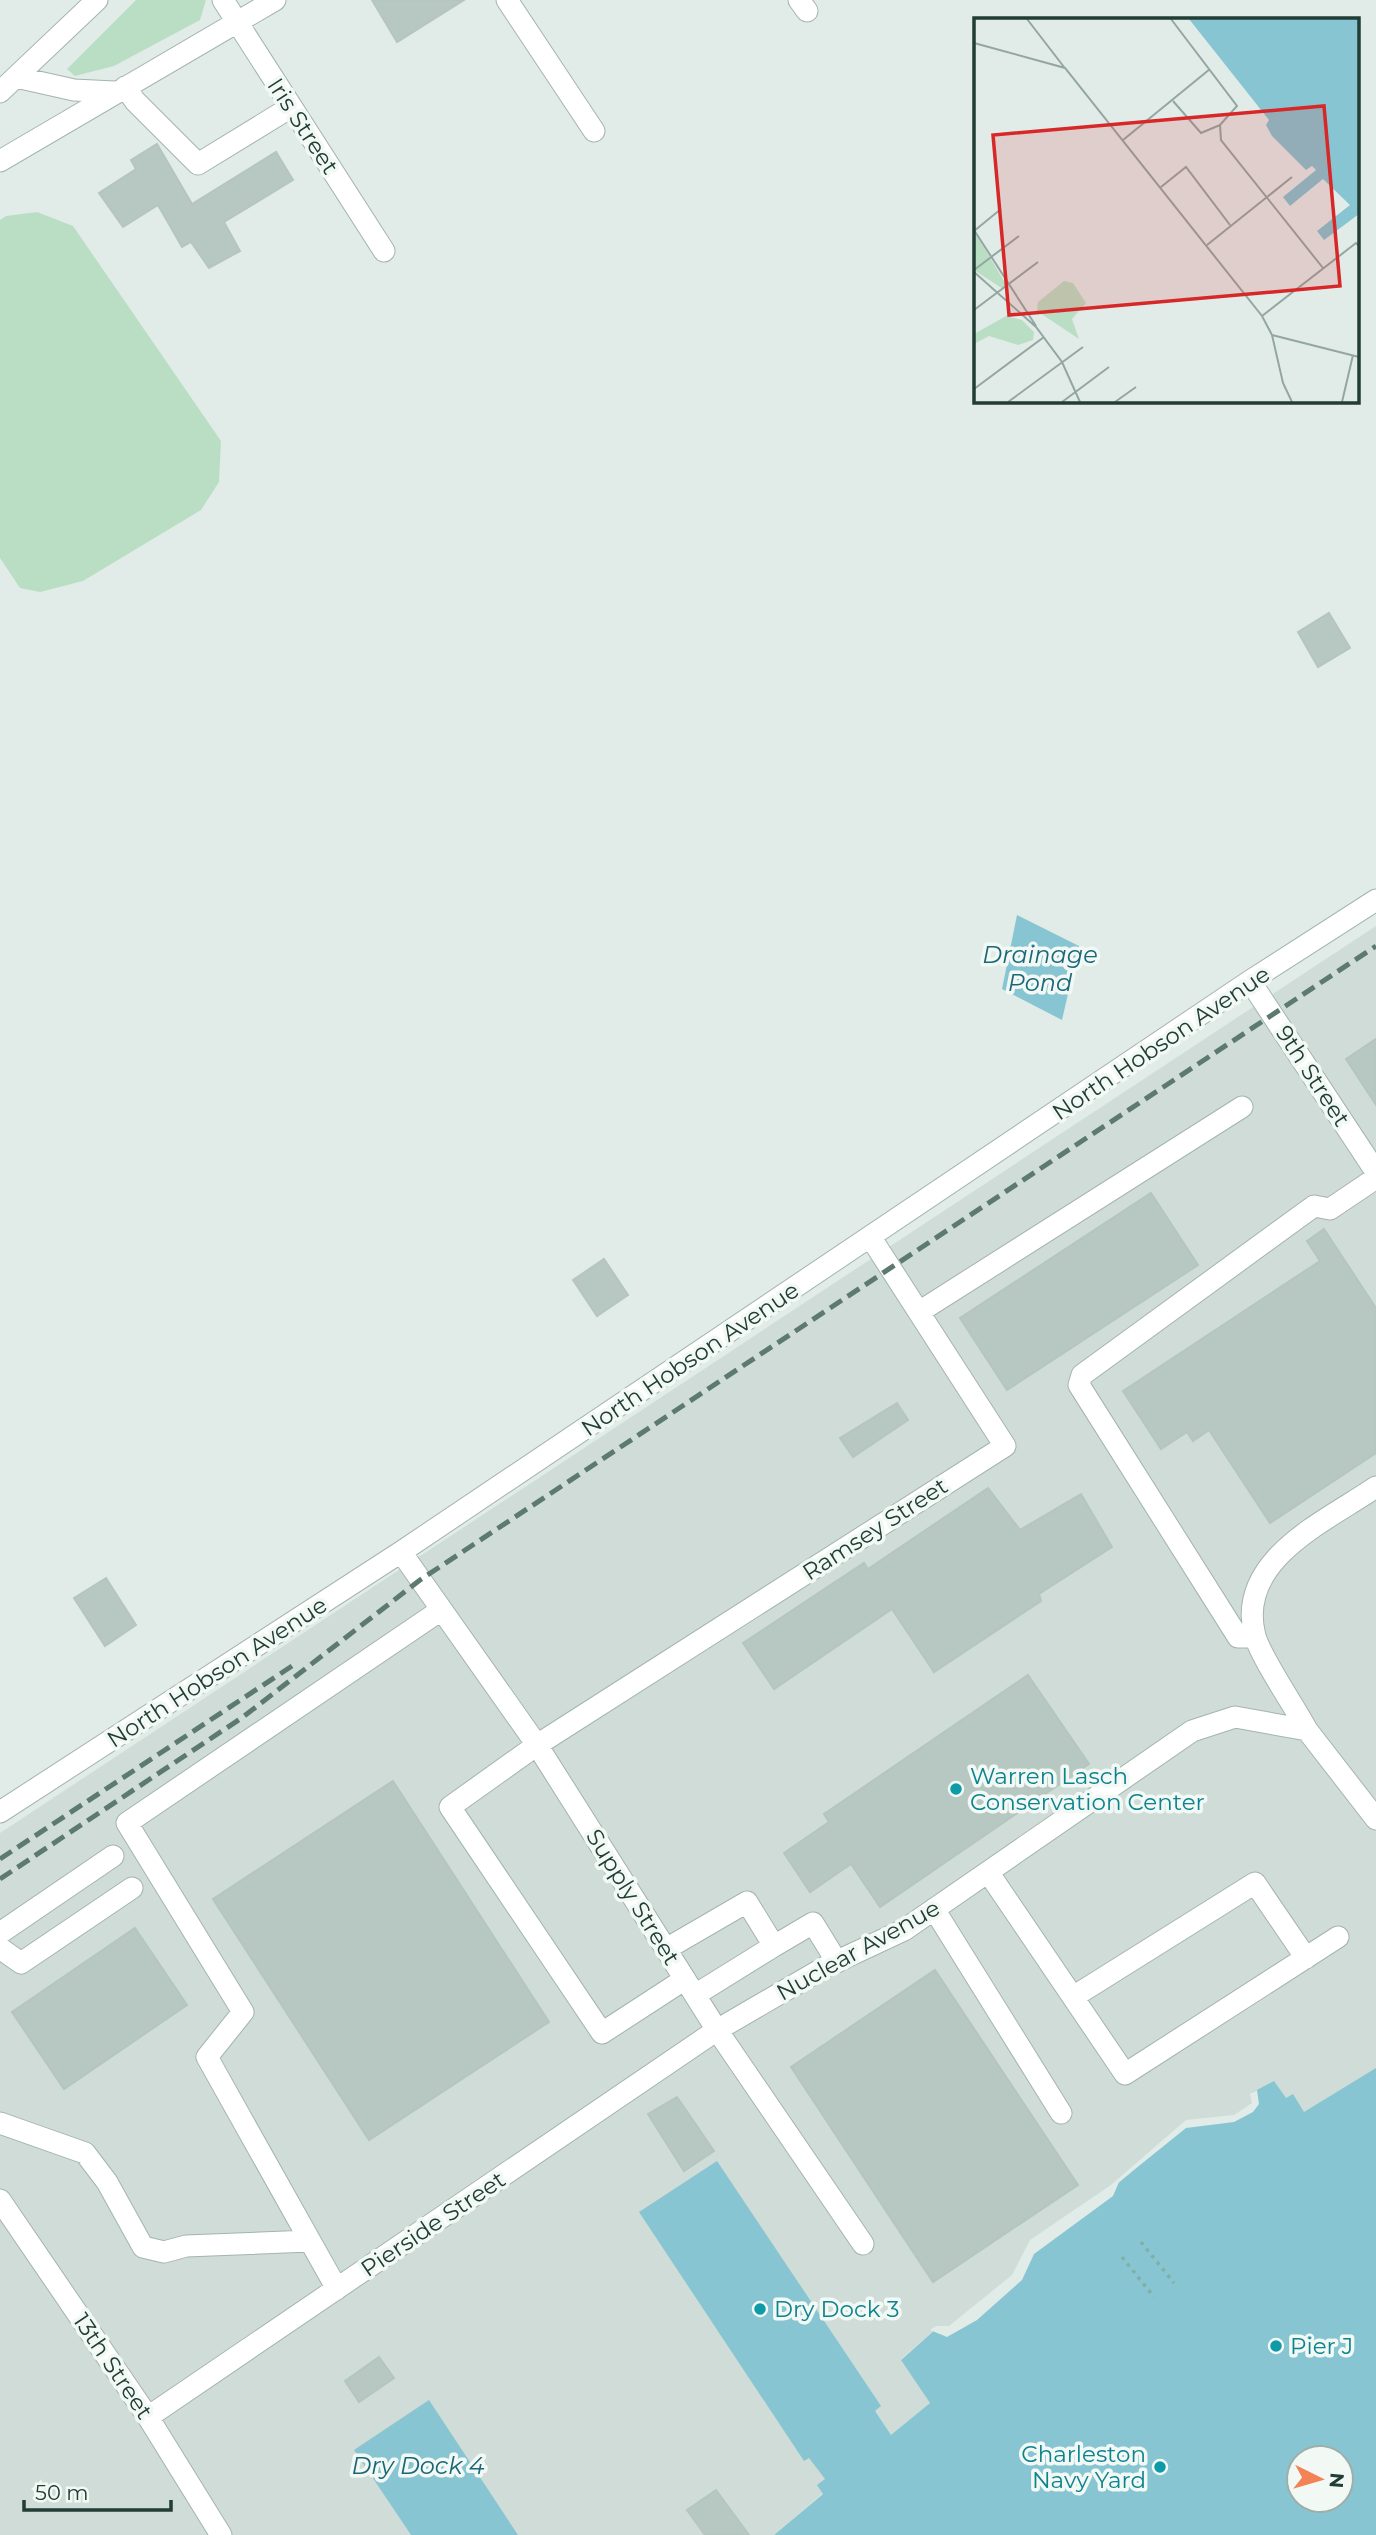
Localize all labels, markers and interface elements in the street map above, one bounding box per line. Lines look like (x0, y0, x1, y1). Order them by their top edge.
inset map (974, 18, 1358, 402)
street label: Iris Street (262, 73, 344, 179)
water label: Drainage Pond (982, 940, 1098, 997)
street label: North Hobson Avenue (1047, 960, 1275, 1126)
street label: 9th Street (1270, 1020, 1356, 1132)
street label: North Hobson Avenue (576, 1276, 804, 1442)
street label: Ramsey Street (797, 1472, 953, 1586)
street label: North Hobson Avenue (102, 1590, 332, 1754)
place label: Warren Lasch Conservation Center (970, 1762, 1205, 1816)
marker: Warren Lasch Conservation Center (948, 1781, 964, 1797)
street label: Supply Street (580, 1824, 686, 1970)
street label: Nuclear Avenue (771, 1894, 945, 2006)
street label: Pierside Street (355, 2165, 511, 2283)
place label: Dry Dock 3 (774, 2295, 900, 2323)
marker: Dry Dock 3 (752, 2301, 768, 2317)
street label: 13th Street (67, 2308, 159, 2424)
place label: Pier J (1290, 2332, 1353, 2360)
marker: Pier J (1268, 2338, 1284, 2354)
place label: Charleston Navy Yard (1021, 2440, 1146, 2494)
north arrow (1285, 2444, 1355, 2514)
water label: Dry Dock 4 (351, 2451, 485, 2480)
marker: Charleston Navy Yard (1152, 2459, 1168, 2475)
scale bar (24, 2468, 172, 2512)
text: N (1324, 2472, 1349, 2489)
text: 50 m (35, 2480, 89, 2505)

